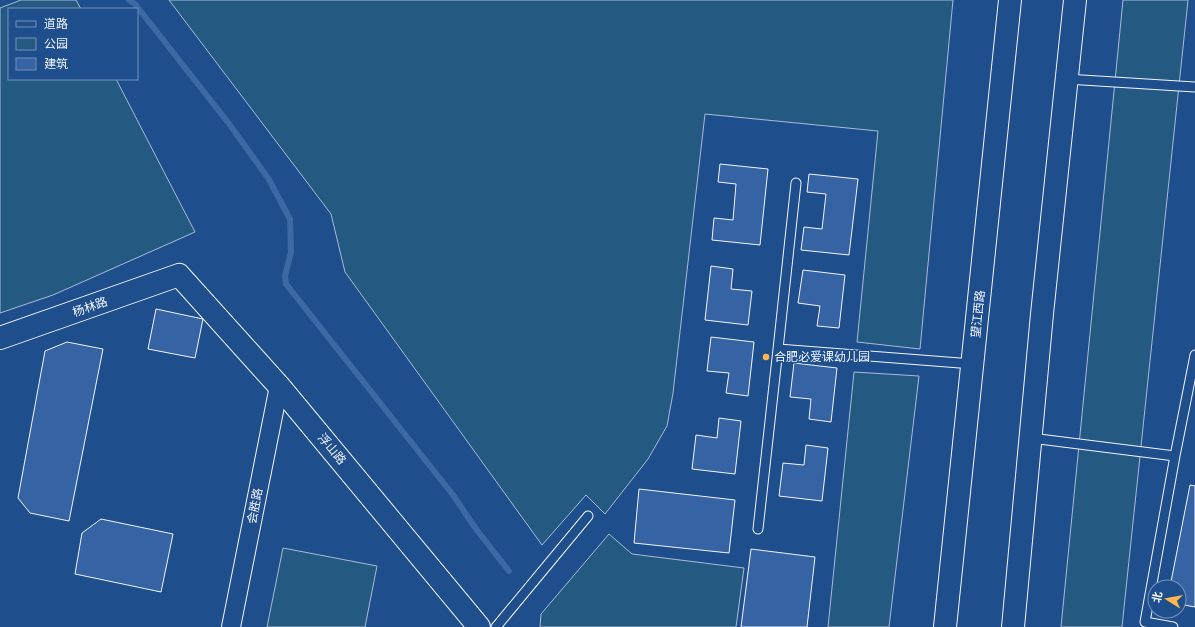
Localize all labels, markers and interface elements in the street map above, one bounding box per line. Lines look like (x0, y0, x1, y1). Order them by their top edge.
legend (8, 8, 138, 80)
text: 道路 (44, 16, 68, 31)
text: 公园 (44, 36, 68, 51)
text: 建筑 (44, 56, 68, 71)
street label: 望江西路 (968, 289, 987, 339)
street label: 杨林路 (70, 294, 109, 319)
place label: 合肥必爱课幼儿园 (774, 349, 870, 364)
marker: 合肥必爱课幼儿园 (761, 352, 771, 362)
street label: 浮山路 (315, 430, 350, 467)
street label: 会胜路 (244, 487, 265, 525)
north arrow (1147, 579, 1187, 619)
text: 北 (1149, 590, 1164, 604)

